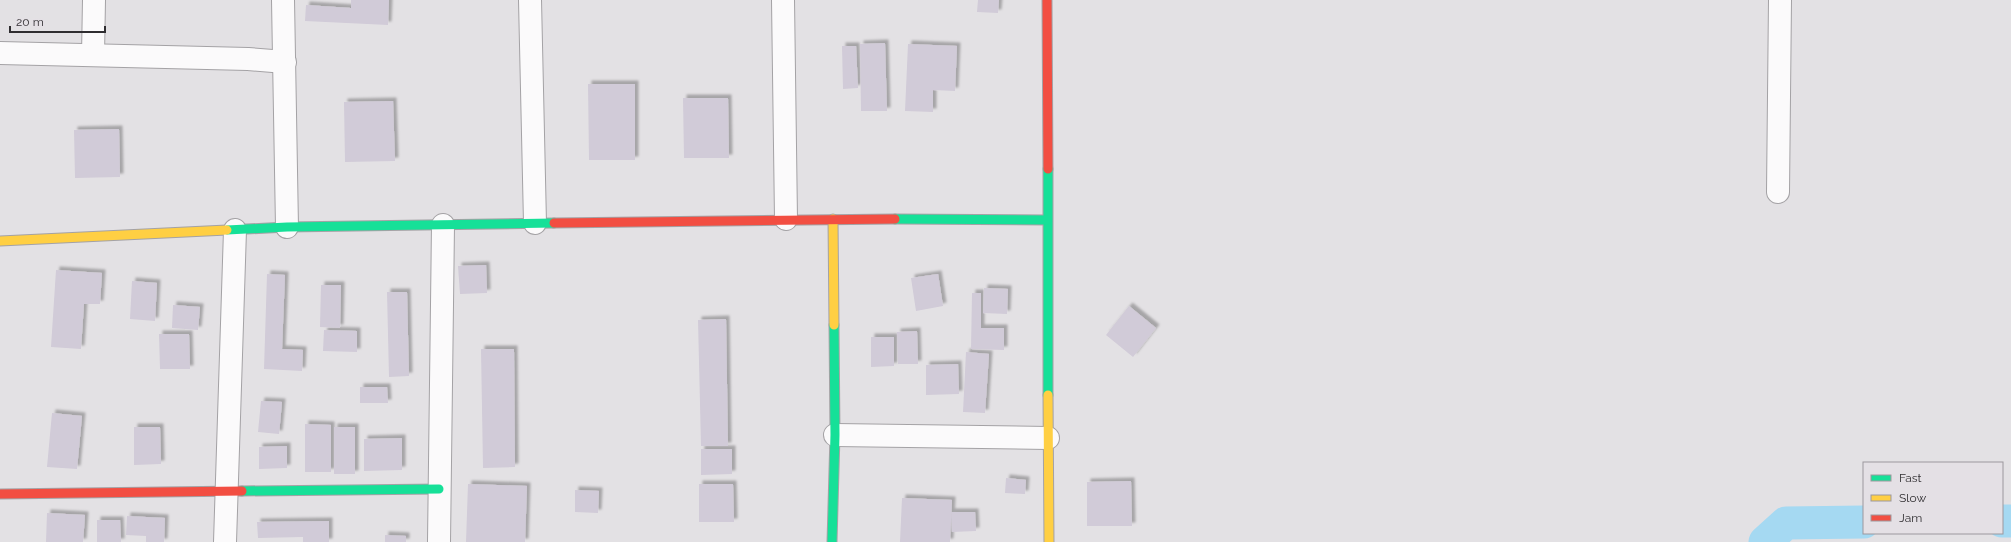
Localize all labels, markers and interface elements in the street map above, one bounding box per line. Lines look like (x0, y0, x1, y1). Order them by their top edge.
scale bar (10, 8, 105, 34)
text: 20 m (16, 15, 44, 29)
legend (1863, 462, 2003, 534)
text: Fast (1899, 471, 1922, 485)
text: Slow (1899, 491, 1926, 505)
text: Jam (1899, 511, 1922, 525)

